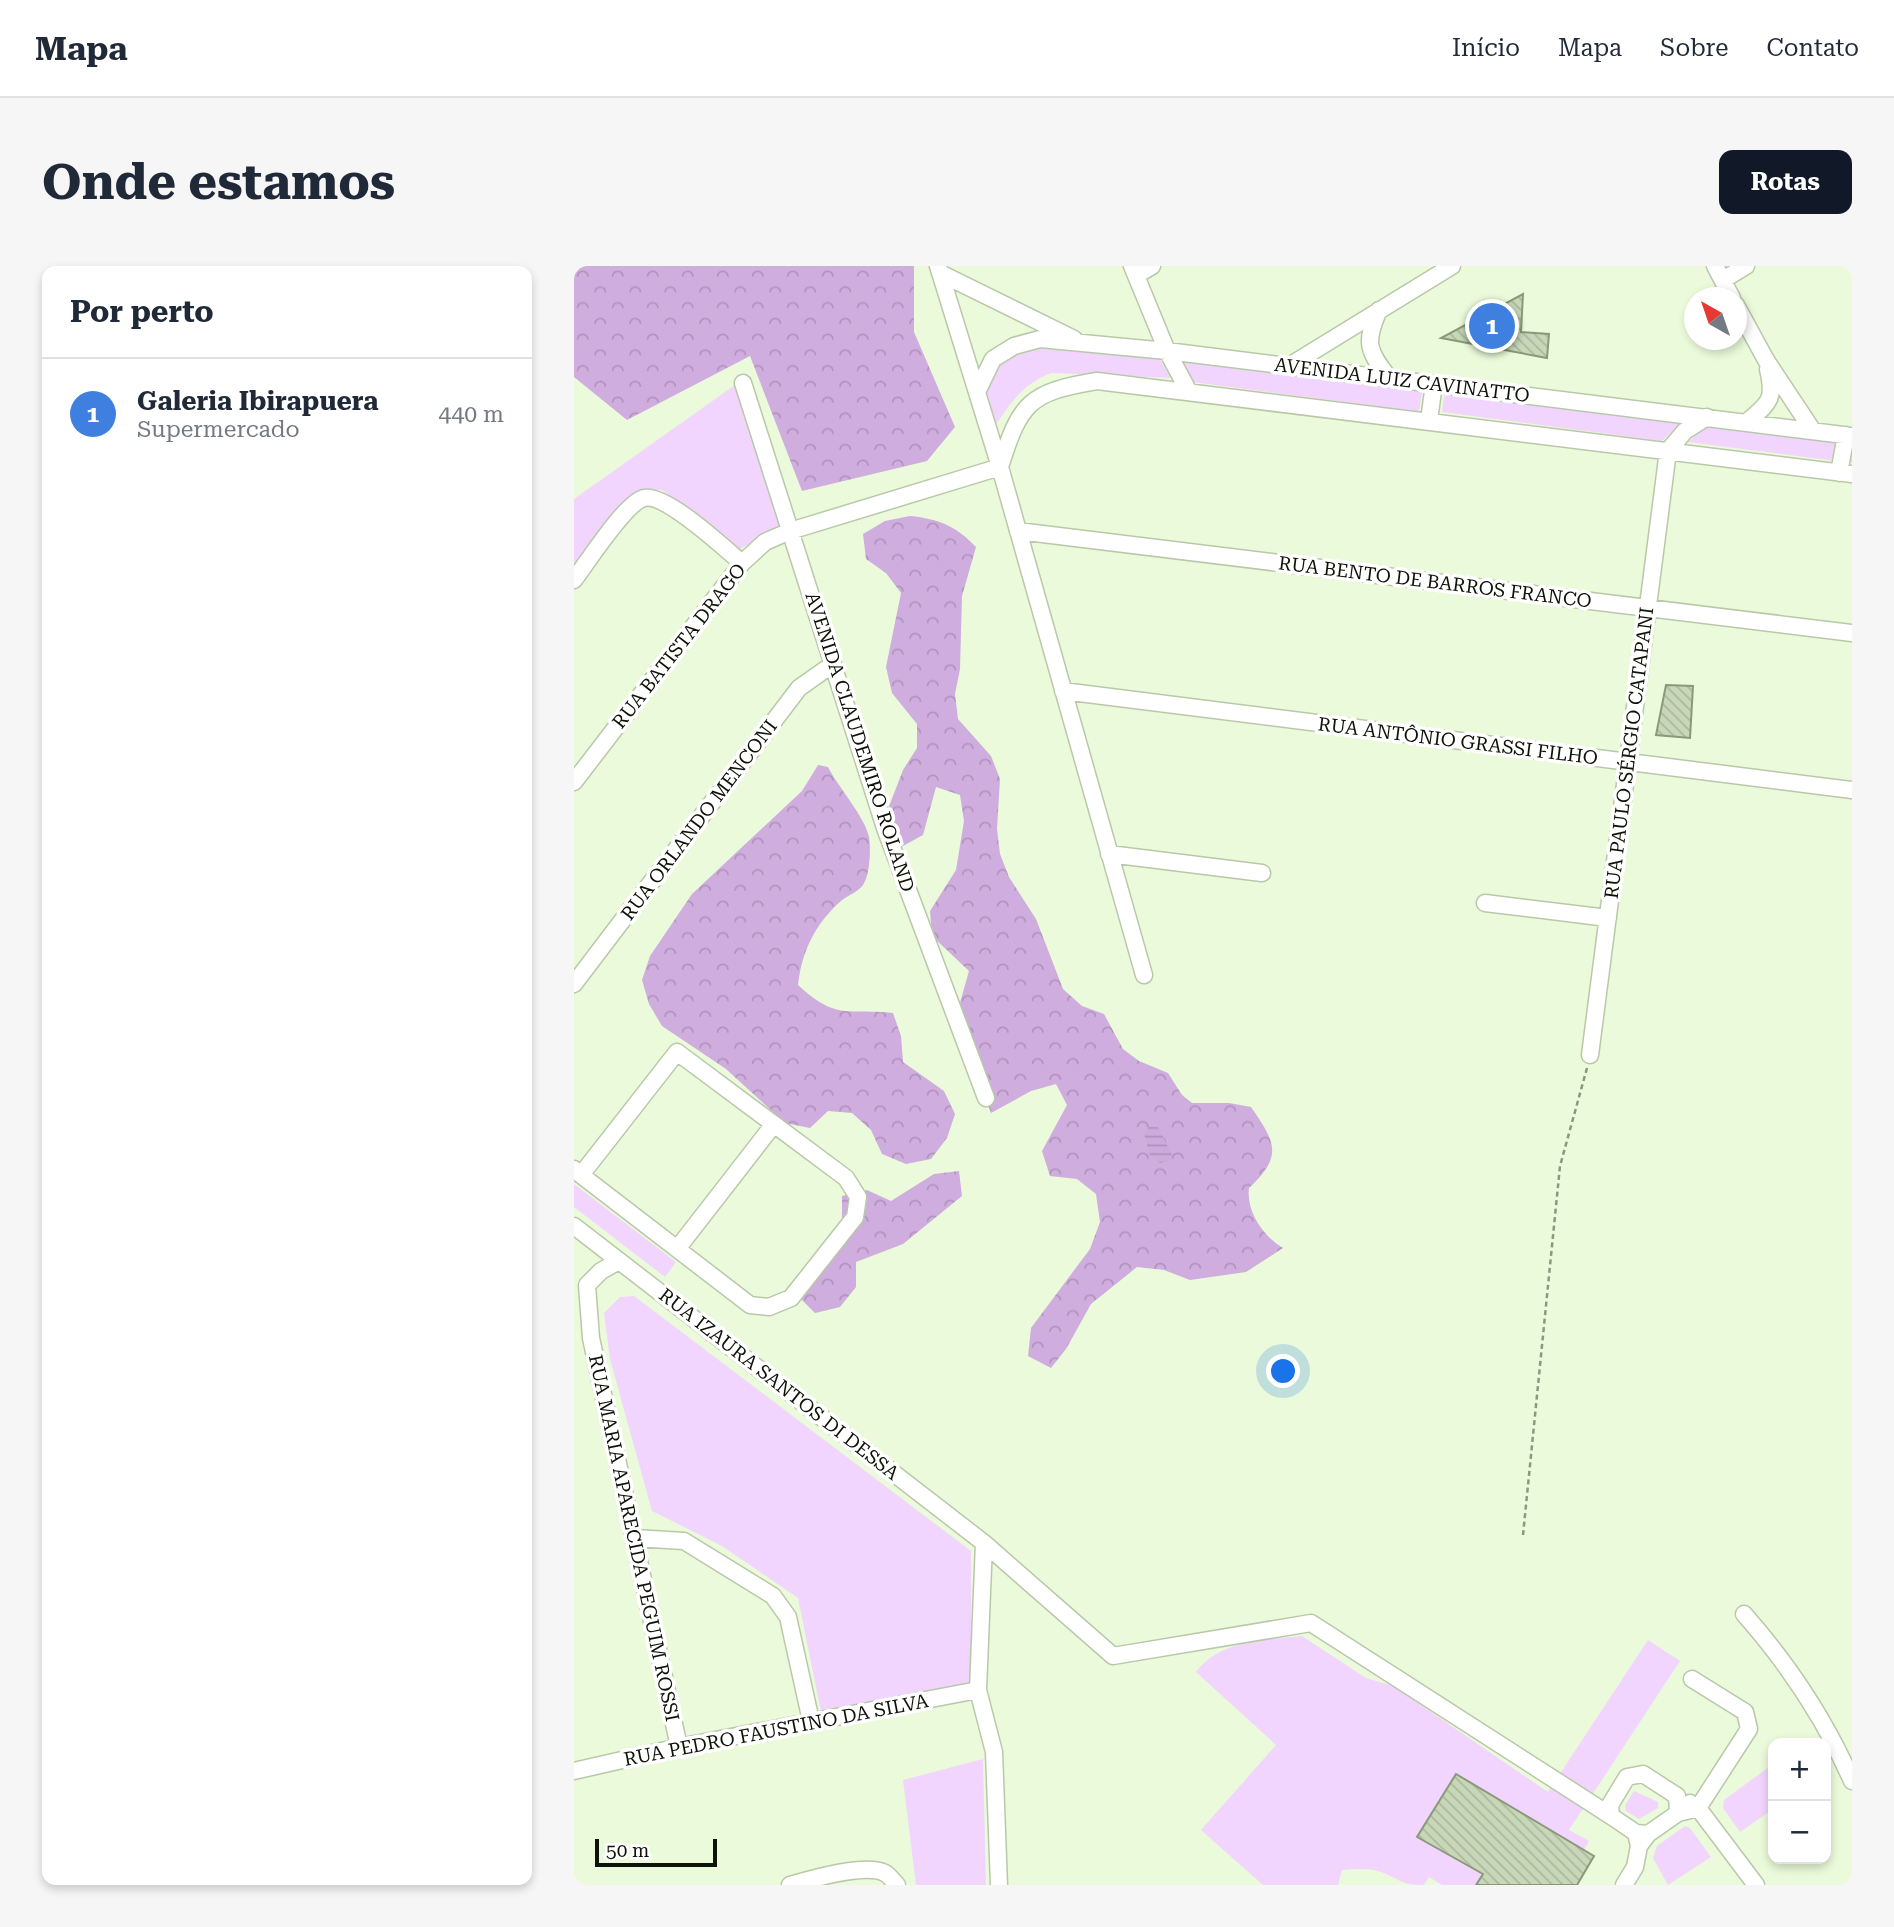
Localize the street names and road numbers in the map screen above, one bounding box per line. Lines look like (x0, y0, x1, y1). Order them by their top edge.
street label: AVENIDA LUIZ CAVINATTO (1273, 353, 1531, 407)
street label: RUA BENTO DE BARROS FRANCO (1277, 551, 1593, 613)
street label: RUA BATISTA DRAGO (607, 559, 751, 733)
street label: AVENIDA CLAUDEMIRO ROLAND (801, 589, 919, 895)
street label: RUA PAULO SÉRGIO CATAPANI (1600, 606, 1658, 900)
street label: RUA ANTÔNIO GRASSI FILHO (1317, 712, 1599, 770)
street label: RUA ORLANDO MENCONI (616, 715, 782, 925)
street label: RUA IZAURA SANTOS DI DESSA (655, 1283, 904, 1485)
street label: RUA MARIA APARECIDA PEGUIM ROSSI (584, 1352, 684, 1724)
street label: RUA PEDRO FAUSTINO DA SILVA (622, 1689, 931, 1771)

